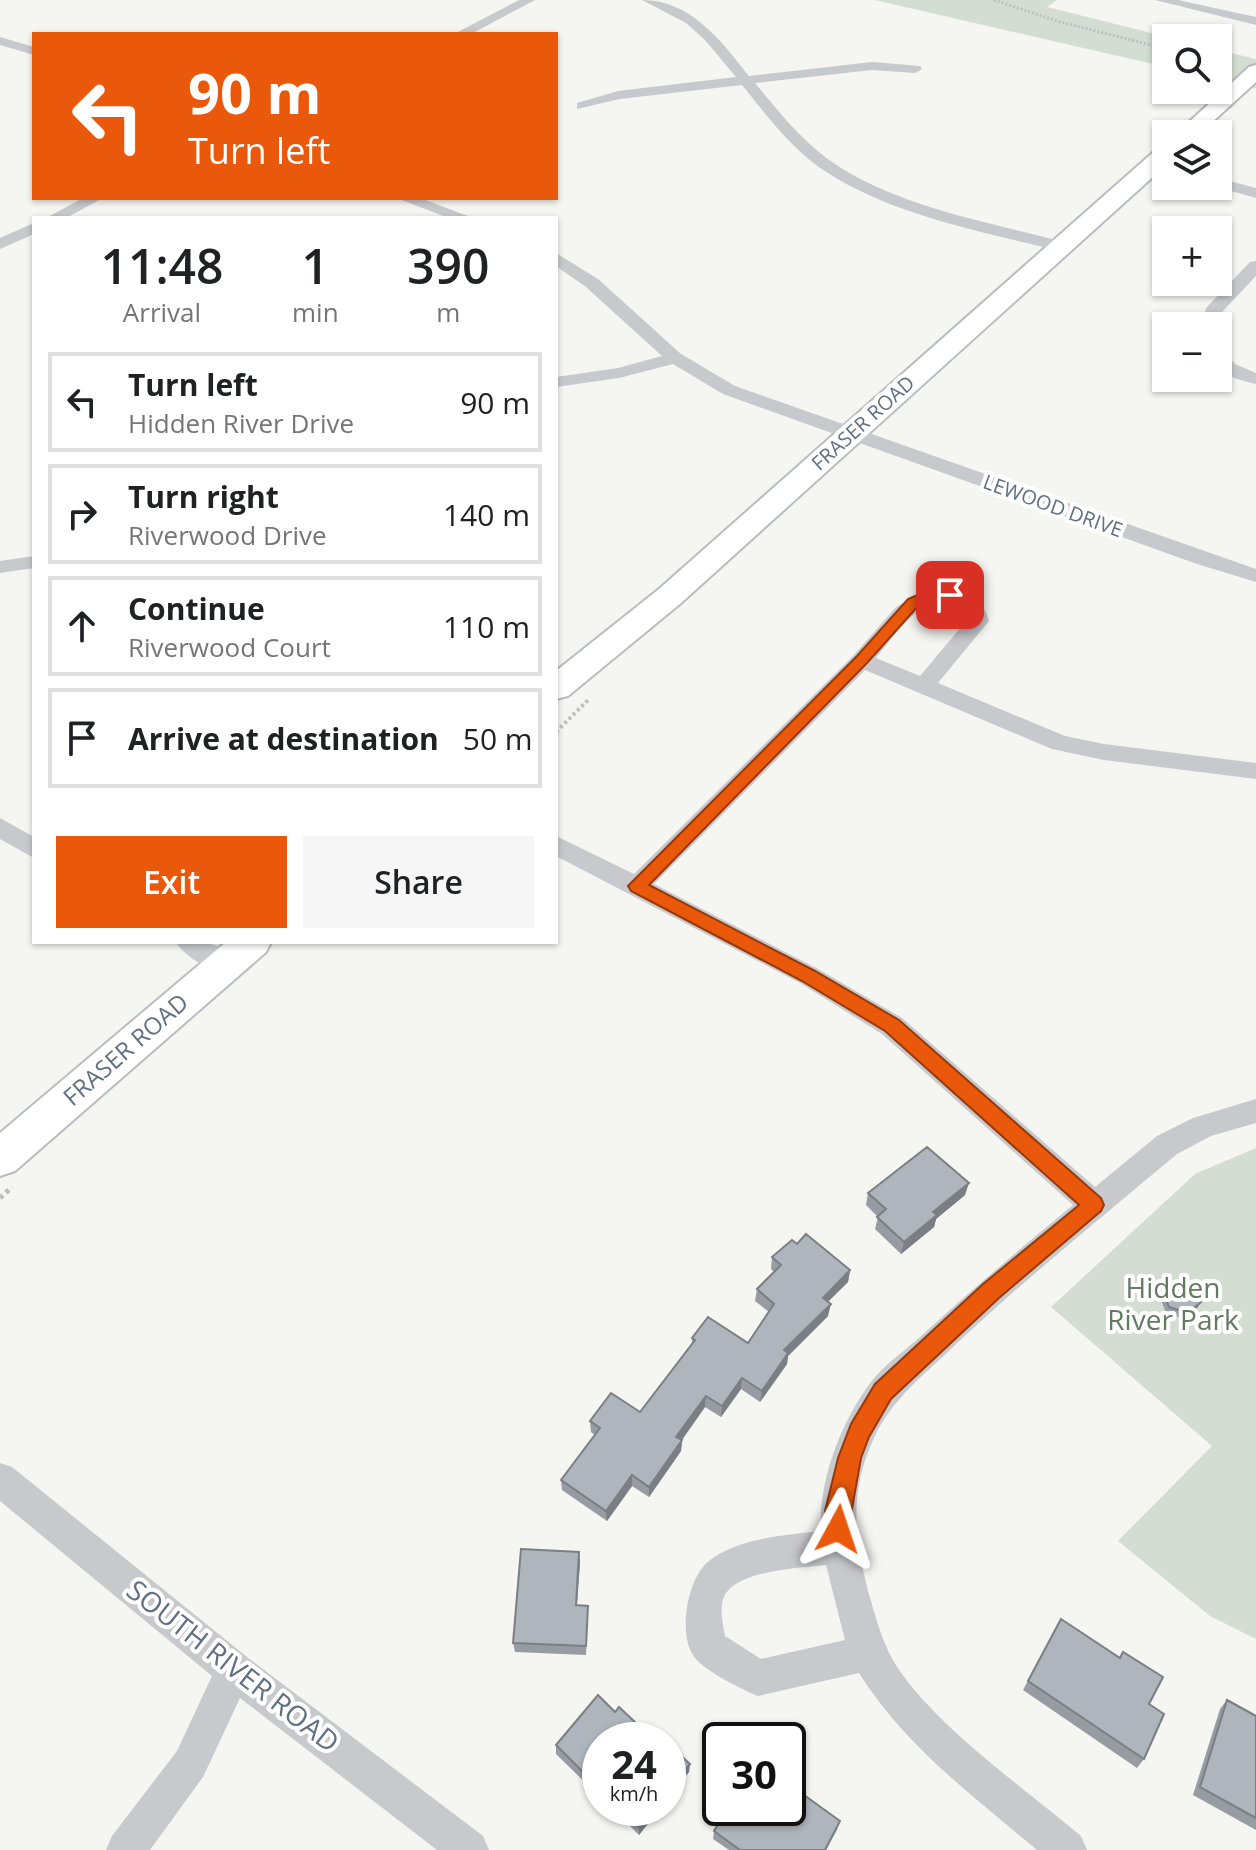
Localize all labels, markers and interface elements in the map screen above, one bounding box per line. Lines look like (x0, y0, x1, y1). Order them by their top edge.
map controls (1152, 24, 1232, 392)
button: search (1152, 24, 1232, 104)
text: 90 m (188, 54, 322, 130)
icon: left (56, 64, 160, 168)
button: layers (1152, 120, 1232, 200)
text: Turn left (188, 126, 330, 175)
button: + (1152, 216, 1232, 296)
text: 11:48 (101, 233, 223, 298)
text: 1 (302, 233, 329, 298)
text: 390 (407, 233, 489, 298)
text: Arrival (123, 294, 201, 330)
text: min (292, 294, 339, 330)
text: m (436, 294, 460, 330)
button: − (1152, 312, 1232, 392)
text: Turn left (128, 364, 258, 405)
street label: FRASER ROAD (805, 369, 920, 476)
icon: left (60, 380, 104, 424)
text: 90 m (460, 382, 530, 423)
text: Hidden River Drive (128, 405, 354, 441)
street label: LEWOOD DRIVE (980, 468, 1127, 543)
text: Turn right (128, 476, 279, 517)
icon: right (60, 492, 104, 536)
text: 140 m (443, 494, 530, 535)
text: Riverwood Drive (128, 517, 327, 553)
pin (916, 561, 984, 629)
icon: arrive (928, 573, 972, 617)
text: Continue (128, 588, 265, 629)
icon: ahead (60, 604, 104, 648)
text: 110 m (443, 606, 530, 647)
text: Riverwood Court (128, 629, 331, 665)
icon: arrive (60, 716, 104, 760)
text: Arrive at destination (128, 718, 439, 759)
text: 50 m (463, 718, 533, 759)
button: Exit (56, 836, 287, 928)
button: Share (303, 836, 534, 928)
street label: FRASER ROAD (55, 985, 195, 1112)
park label: Hidden River Park (1107, 1268, 1239, 1338)
position arrow (796, 1487, 880, 1571)
street label: SOUTH RIVER ROAD (120, 1570, 348, 1760)
speed limit sign: 30 (702, 1722, 806, 1826)
text: 24 (611, 1736, 657, 1791)
text: km/h (610, 1780, 658, 1807)

